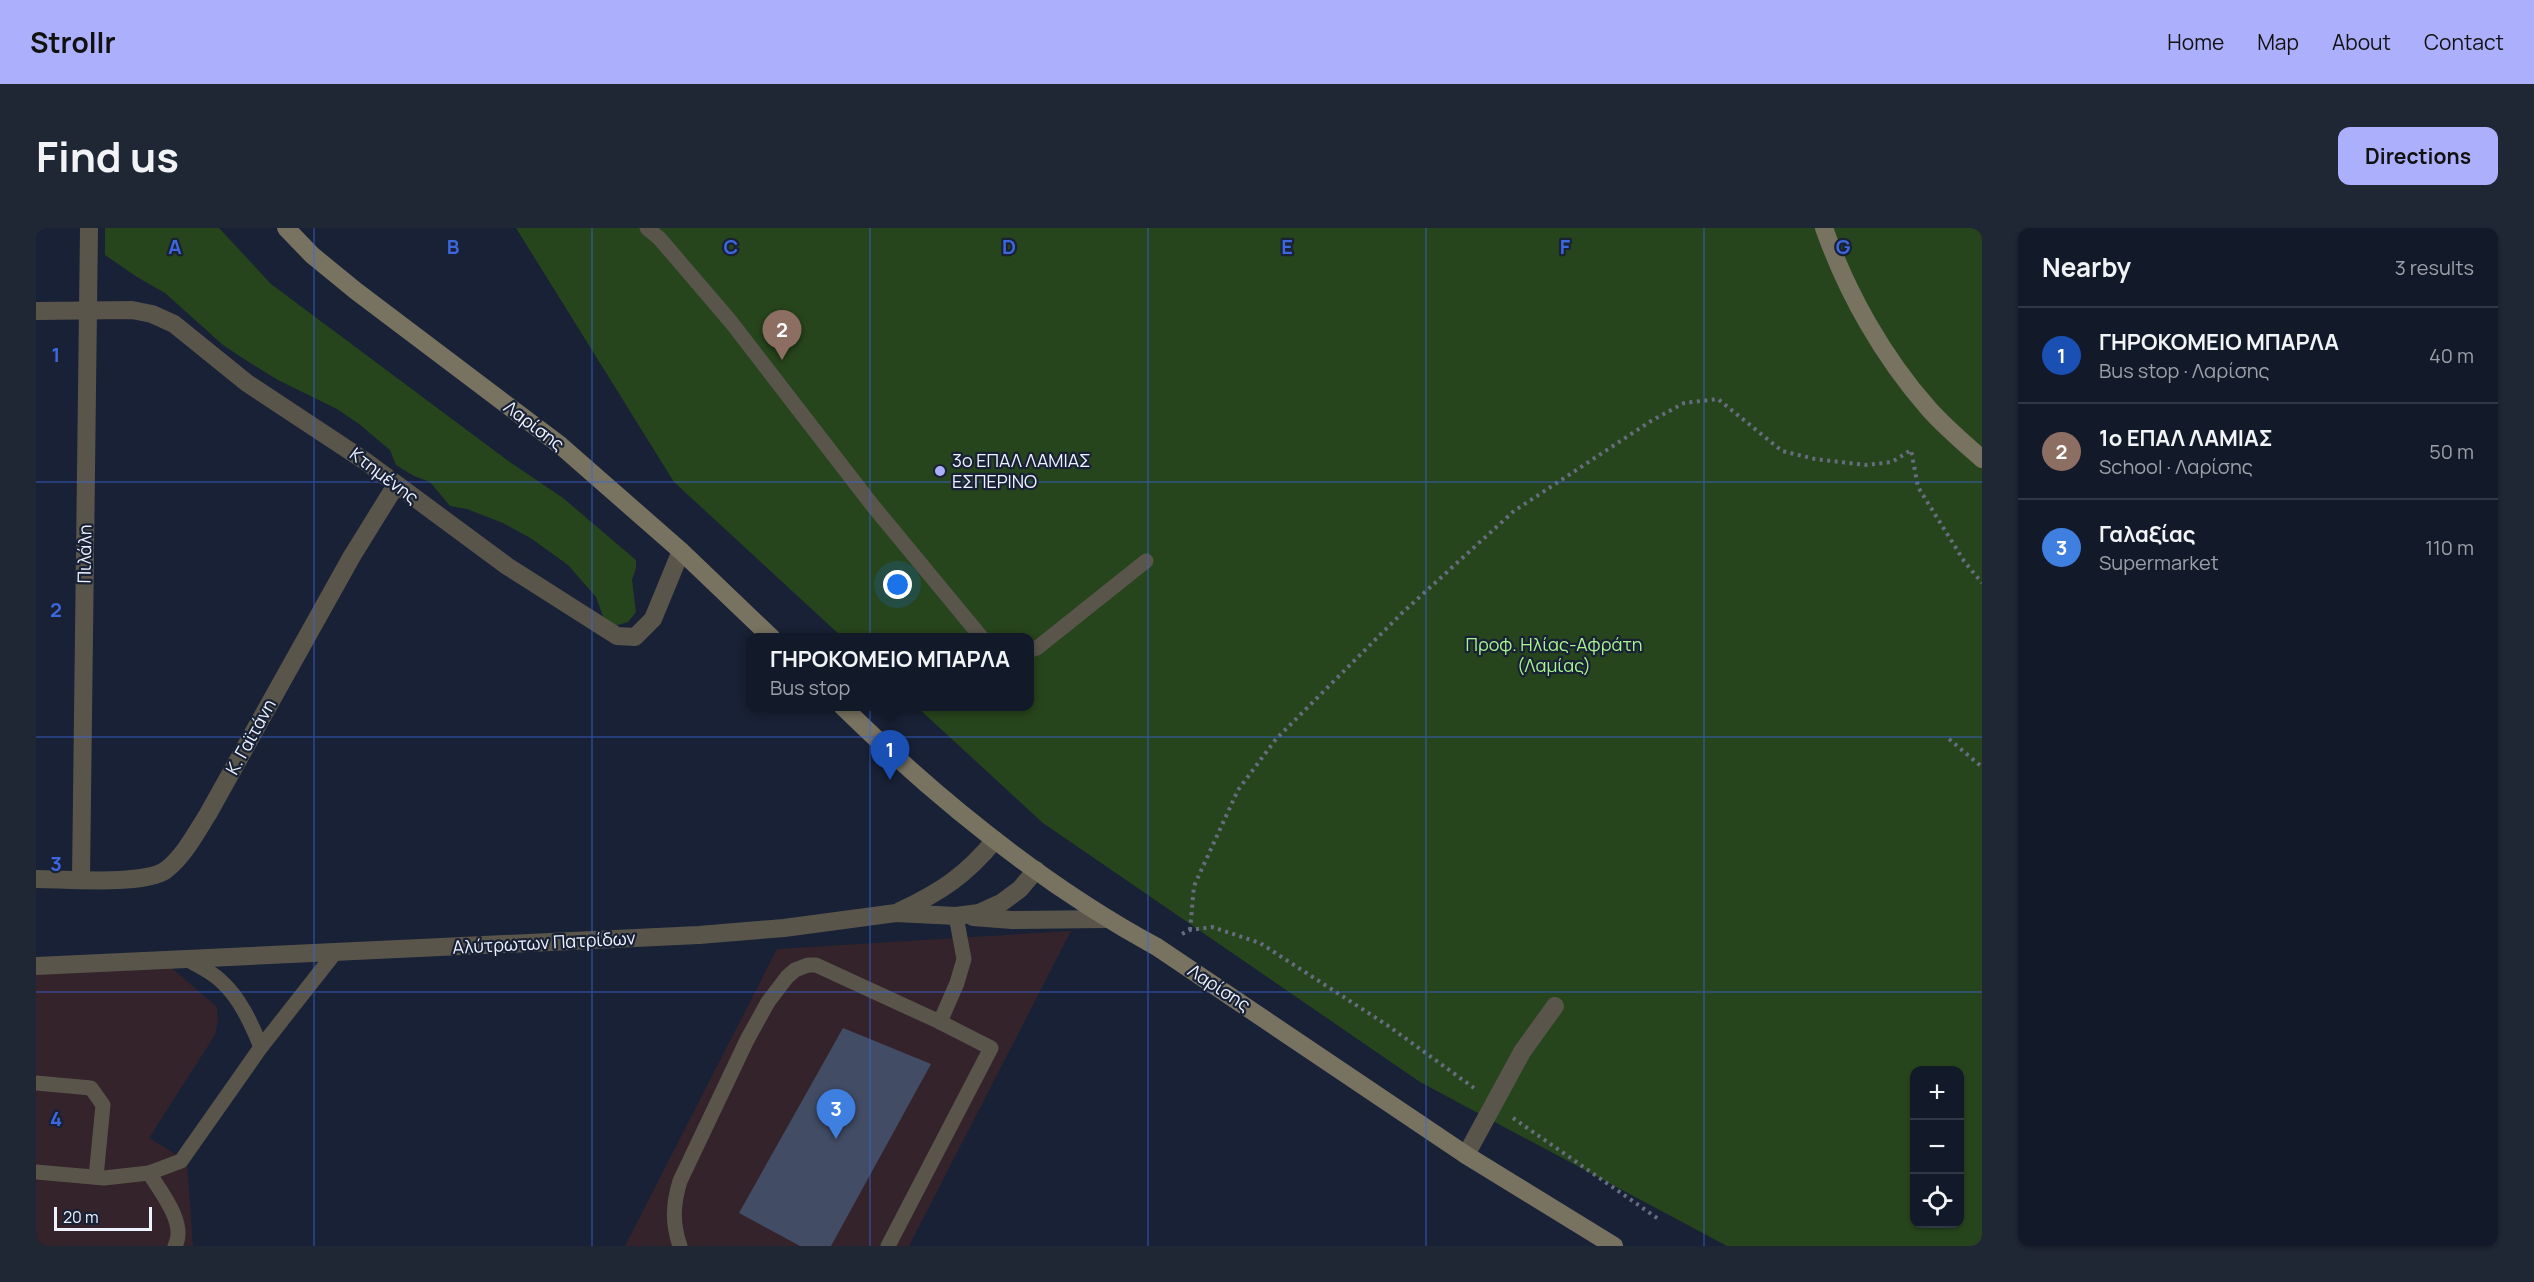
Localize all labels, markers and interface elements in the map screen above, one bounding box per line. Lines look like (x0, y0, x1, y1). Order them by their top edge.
text: Strollr (30, 23, 116, 61)
text: Home (2167, 28, 2224, 56)
text: Map (2257, 28, 2299, 56)
text: About (2332, 28, 2391, 56)
text: Contact (2424, 28, 2504, 56)
text: Find us (36, 127, 179, 185)
button: Directions (2338, 127, 2498, 185)
text: A (168, 233, 182, 260)
text: B (447, 233, 460, 260)
text: C (724, 233, 738, 260)
text: D (1002, 233, 1016, 260)
text: E (1281, 233, 1293, 260)
text: F (1560, 233, 1571, 260)
text: G (1836, 233, 1851, 260)
text: Nearby (2042, 249, 2131, 285)
text: 3 results (2395, 254, 2474, 281)
pin: 2 (762, 310, 802, 360)
text: ΓΗΡΟΚΟΜΕΙΟ ΜΠΑΡΛΑ (2099, 327, 2339, 357)
text: 1 (52, 341, 60, 368)
text: 1 (2057, 342, 2066, 369)
text: 40 m (2429, 342, 2474, 369)
text: Bus stop · Λαρίσης (2099, 357, 2270, 384)
street label: Λαρίσης (499, 395, 570, 456)
text: 1ο ΕΠΑΛ ΛΑΜΙΑΣ (2099, 423, 2273, 453)
text: 2 (2056, 438, 2067, 465)
text: 50 m (2429, 438, 2474, 465)
street label: Κτημένης (345, 441, 424, 509)
place label: 3ο ΕΠΑΛ ΛΑΜΙΑΣ ΕΣΠΕΡΙΝΟ (952, 448, 1091, 493)
text: School · Λαρίσης (2099, 453, 2253, 480)
marker: 3ο ΕΠΑΛ ΛΑΜΙΑΣ ΕΣΠΕΡΙΝΟ (933, 464, 947, 478)
text: Γαλαξίας (2099, 519, 2196, 549)
street label: Πιλάλη (71, 524, 97, 584)
text: 3 (2056, 534, 2067, 561)
text: 110 m (2425, 534, 2474, 561)
text: Supermarket (2099, 549, 2219, 576)
your location (883, 570, 912, 599)
text: 2 (50, 596, 62, 623)
park label: Προφ. Ηλίας-Αφράτη (Λαμίας) (1465, 632, 1643, 677)
popup (746, 633, 1034, 711)
text: ΓΗΡΟΚΟΜΕΙΟ ΜΠΑΡΛΑ (770, 644, 1010, 674)
text: Bus stop (770, 674, 850, 701)
street label: Κ. Γαϊτάνη (220, 694, 281, 779)
pin: 1 (870, 730, 910, 780)
text: 3 (50, 850, 62, 877)
street label: Αλύτρωτων Πατρίδων (452, 925, 636, 959)
street label: Λαρίσης (1184, 958, 1255, 1016)
map controls (1910, 1066, 1964, 1228)
button: + (1910, 1066, 1964, 1120)
pin: 3 (816, 1090, 856, 1139)
text: 4 (50, 1105, 62, 1132)
button: − (1910, 1120, 1964, 1174)
button: locate (1910, 1174, 1964, 1228)
scale bar (54, 1204, 152, 1232)
text: 20 m (63, 1206, 99, 1228)

